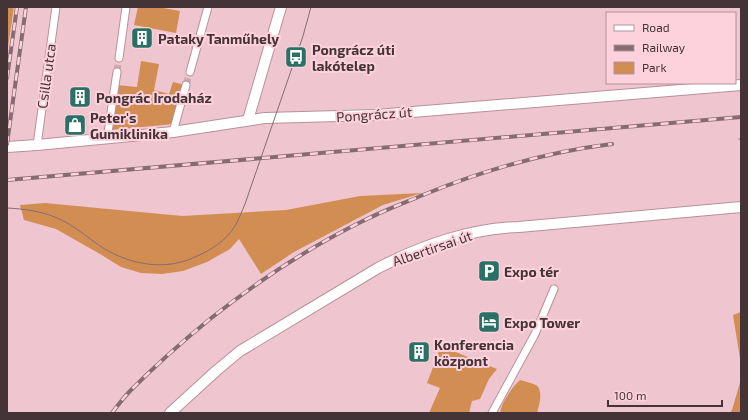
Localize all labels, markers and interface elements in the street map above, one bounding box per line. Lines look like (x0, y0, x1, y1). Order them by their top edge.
legend (606, 12, 736, 84)
text: Road (642, 20, 670, 34)
building icon: Pataky Tanműhely (129, 25, 155, 51)
place label: Pataky Tanműhely (158, 30, 279, 47)
text: Railway (642, 40, 686, 54)
place label: Pongrácz úti lakótelep (312, 41, 395, 74)
street label: Csilla utca (33, 42, 59, 110)
bus stop icon: Pongrácz úti lakótelep (283, 44, 309, 70)
text: Park (642, 60, 667, 74)
building icon: Pongrác Irodaház (67, 84, 93, 110)
place label: Pongrác Irodaház (96, 89, 212, 106)
street label: Pongrácz út (336, 103, 412, 125)
place label: Peter's Gumiklinika (90, 109, 168, 142)
shop icon: Peter's Gumiklinika (62, 112, 88, 138)
street label: Albertirsai út (390, 226, 474, 270)
parking icon: Expo tér (476, 258, 502, 284)
place label: Expo tér (504, 263, 559, 280)
hotel icon: Expo Tower (476, 309, 502, 335)
place label: Expo Tower (504, 314, 580, 331)
place label: Konferencia központ (434, 336, 514, 369)
building icon: Konferencia központ (406, 339, 432, 365)
scale bar (608, 382, 722, 408)
text: 100 m (614, 388, 646, 402)

